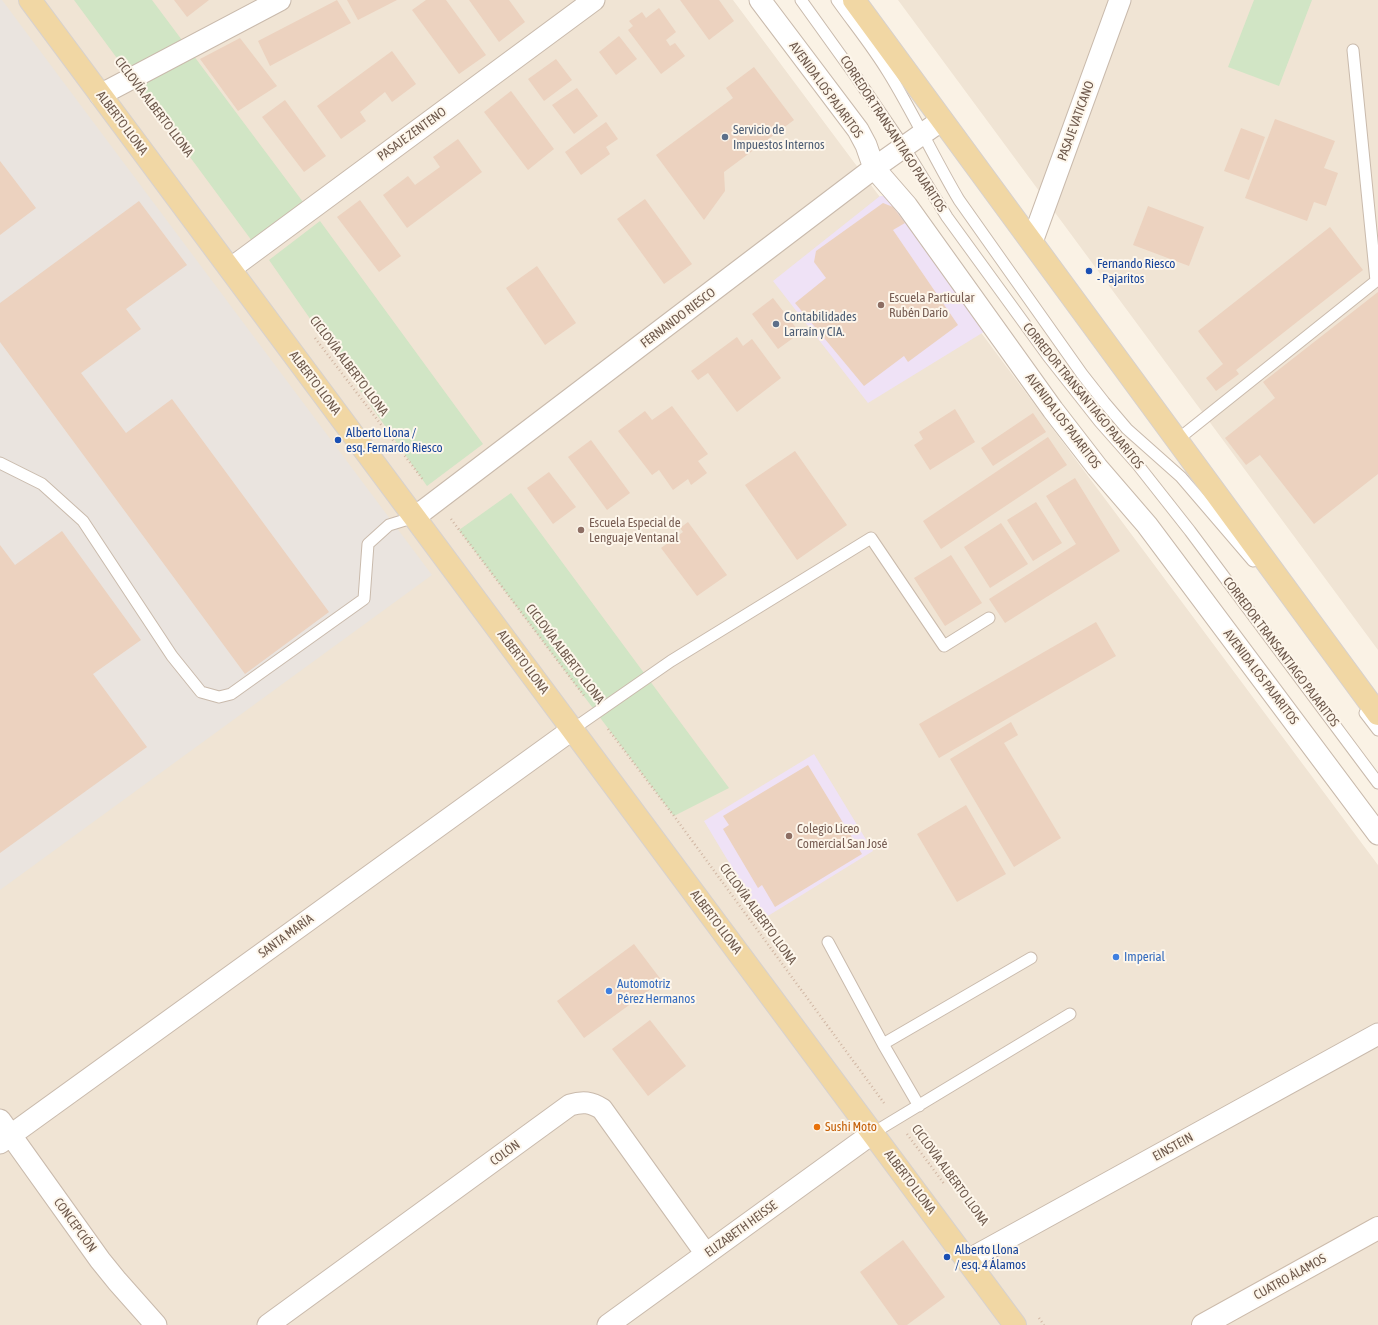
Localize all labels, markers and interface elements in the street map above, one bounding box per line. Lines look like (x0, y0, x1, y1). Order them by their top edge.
street label: AVENIDA LOS PAJARITOS (786, 39, 866, 141)
street label: CORREDOR TRANSANTIAGO PAJARITOS (837, 53, 949, 215)
street label: CICLOVÍA ALBERTO LLONA (111, 54, 197, 160)
street label: PASAJE VATICANO (1054, 79, 1098, 163)
street label: ALBERTO LLONA (93, 88, 151, 158)
street label: PASAJE ZENTENO (375, 104, 449, 164)
place label: Servicio de Impuestos Internos (733, 122, 825, 153)
marker: Servicio de Impuestos Internos (720, 132, 730, 142)
place label: Fernando Riesco - Pajaritos (1097, 256, 1175, 287)
marker: Fernando Riesco - Pajaritos (1084, 266, 1094, 276)
street label: FERNANDO RIESCO (638, 285, 718, 351)
place label: Escuela Particular Rubén Darío (889, 290, 974, 321)
marker: Escuela Particular Rubén Darío (876, 300, 886, 310)
place label: Contabilidades Larraín y CIA. (784, 309, 857, 340)
street label: CICLOVÍA ALBERTO LLONA (306, 313, 392, 419)
marker: Contabilidades Larraín y CIA. (771, 319, 781, 329)
street label: CORREDOR TRANSANTIAGO PAJARITOS (1019, 320, 1147, 472)
street label: ALBERTO LLONA (286, 348, 344, 418)
street label: AVENIDA LOS PAJARITOS (1022, 370, 1104, 472)
place label: Alberto Llona / esq. Fernardo Riesco (346, 425, 443, 456)
marker: Alberto Llona / esq. Fernardo Riesco (333, 435, 343, 445)
place label: Escuela Especial de Lenguaje Ventanal (589, 515, 681, 546)
marker: Escuela Especial de Lenguaje Ventanal (576, 525, 586, 535)
street label: CORREDOR TRANSANTIAGO PAJARITOS (1220, 574, 1342, 730)
street label: CICLOVÍA ALBERTO LLONA (522, 601, 608, 707)
street label: AVENIDA LOS PAJARITOS (1220, 626, 1302, 728)
street label: ALBERTO LLONA (494, 627, 552, 697)
place label: Colegio Liceo Comercial San José (797, 821, 887, 852)
marker: Colegio Liceo Comercial San José (784, 831, 794, 841)
street label: CICLOVÍA ALBERTO LLONA (716, 860, 800, 968)
street label: ALBERTO LLONA (687, 887, 745, 957)
street label: SANTA MARÍA (255, 911, 317, 961)
place label: Imperial (1124, 949, 1165, 965)
marker: Imperial (1111, 952, 1121, 962)
place label: Automotriz Pérez Hermanos (617, 976, 695, 1007)
marker: Automotriz Pérez Hermanos (604, 986, 614, 996)
place label: Sushi Moto (825, 1119, 877, 1135)
street label: CICLOVÍA ALBERTO LLONA (908, 1121, 992, 1229)
marker: Sushi Moto (812, 1122, 822, 1132)
street label: EINSTEIN (1150, 1129, 1196, 1165)
street label: COLÓN (487, 1137, 523, 1169)
street label: ALBERTO LLONA (881, 1147, 939, 1217)
street label: CONCEPCIÓN (50, 1195, 100, 1255)
street label: ELIZABETH HEISSE (702, 1198, 780, 1260)
place label: Alberto Llona / esq. 4 Álamos (955, 1242, 1026, 1273)
street label: CUATRO ÁLAMOS (1251, 1251, 1329, 1303)
marker: Alberto Llona / esq. 4 Álamos (942, 1252, 952, 1262)

